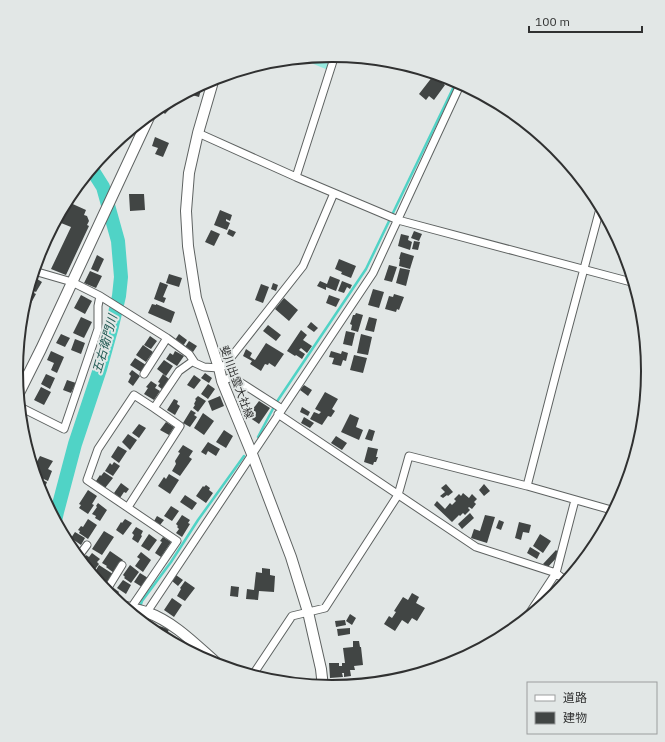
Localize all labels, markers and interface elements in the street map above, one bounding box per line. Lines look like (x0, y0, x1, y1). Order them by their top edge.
scale bar (529, 8, 642, 34)
text: 100 m (535, 14, 570, 29)
water label: 五右衛門川 (89, 311, 121, 375)
street label: 斐川出雲大社線 (217, 343, 257, 421)
legend (527, 682, 657, 734)
text: 道路 (563, 690, 587, 705)
text: 建物 (563, 710, 587, 725)

